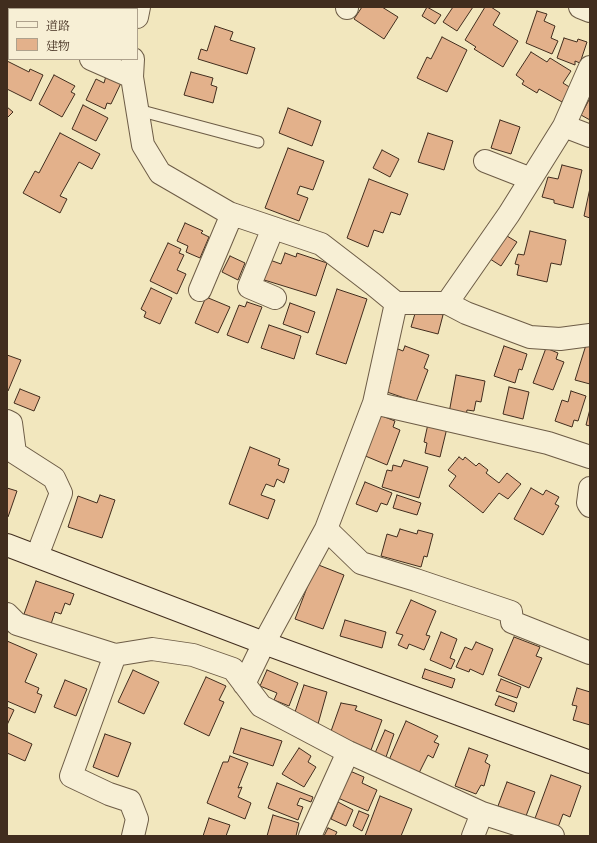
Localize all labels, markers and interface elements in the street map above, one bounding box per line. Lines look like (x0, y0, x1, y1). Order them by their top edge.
legend (8, 8, 138, 60)
text: 道路 (46, 19, 70, 33)
text: 建物 (46, 39, 70, 53)

